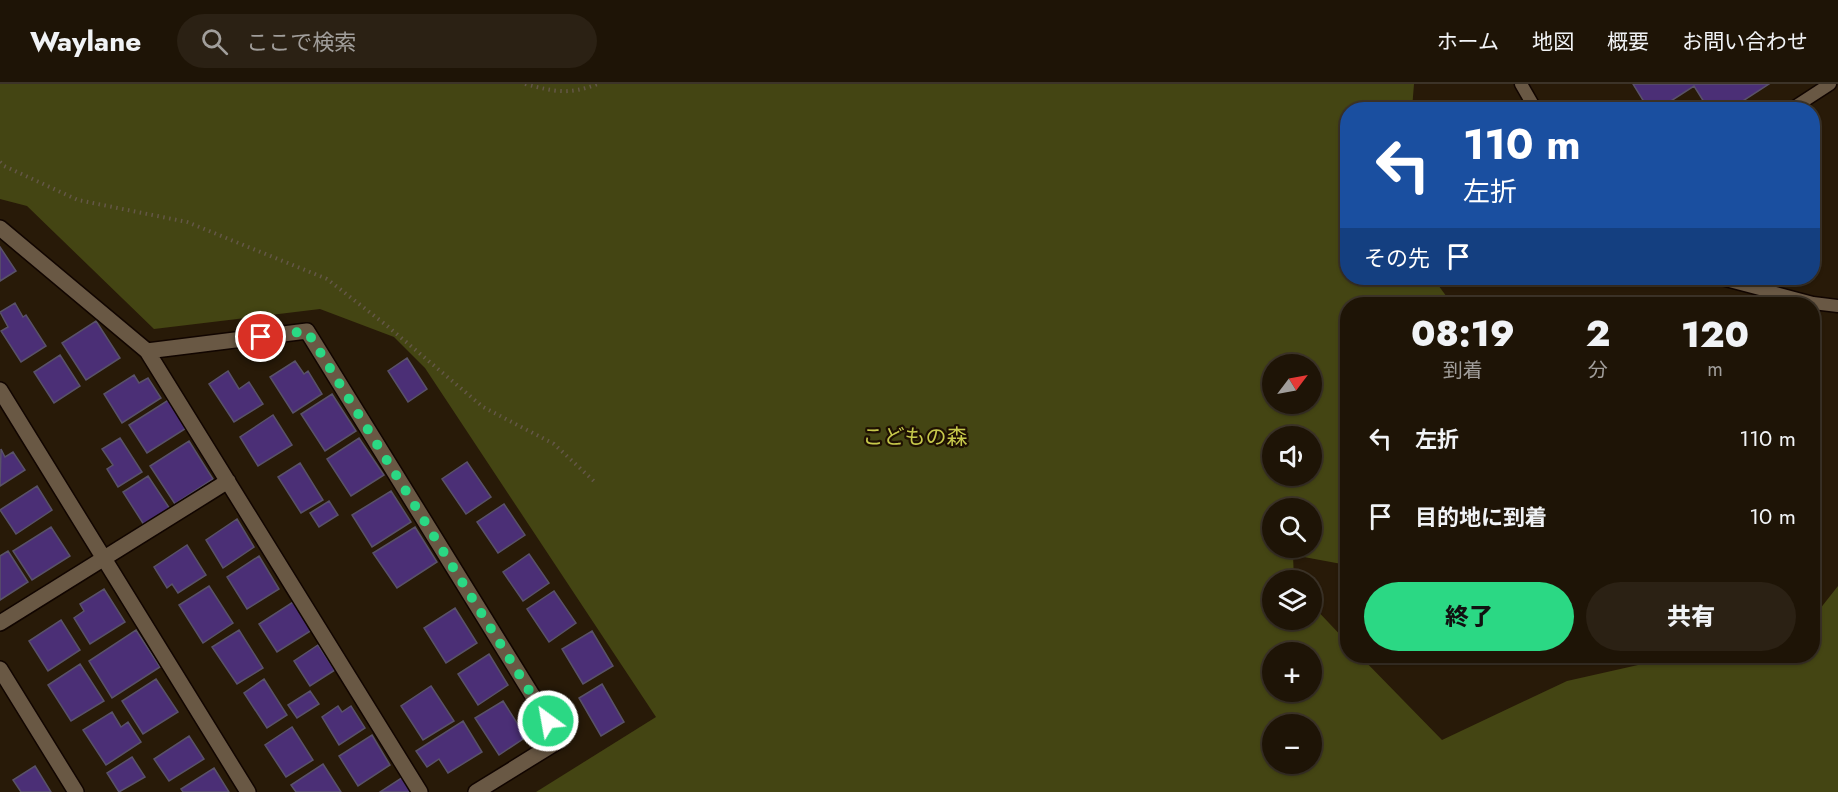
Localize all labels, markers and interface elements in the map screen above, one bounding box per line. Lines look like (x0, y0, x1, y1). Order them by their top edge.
search box (177, 14, 597, 68)
text: Waylane (30, 21, 141, 62)
icon: search (198, 25, 231, 58)
text: ここで検索 (246, 26, 356, 58)
text: ホーム (1437, 27, 1499, 57)
text: 地図 (1532, 27, 1574, 57)
text: 概要 (1607, 27, 1649, 57)
text: お問い合わせ (1682, 27, 1808, 57)
text: 110 m (1463, 114, 1581, 175)
icon: left (1364, 126, 1442, 204)
text: 左折 (1463, 172, 1517, 211)
icon: arrive (1442, 240, 1475, 273)
text: その先 (1364, 242, 1430, 274)
text: 08:19 (1411, 307, 1515, 359)
text: 2 (1586, 307, 1610, 359)
text: 120 (1681, 308, 1749, 360)
pin (235, 311, 286, 362)
icon: arrive (244, 320, 277, 353)
north arrow (1262, 354, 1322, 414)
map controls (1262, 354, 1322, 774)
text: m (1707, 355, 1723, 384)
text: 到着 (1443, 356, 1483, 385)
text: 分 (1588, 356, 1608, 385)
park label: こどもの森 (863, 422, 968, 452)
icon: left (1364, 422, 1397, 455)
text: 110 m (1739, 422, 1796, 454)
text: 左折 (1415, 423, 1459, 455)
button: sound (1262, 426, 1322, 486)
button: search (1262, 498, 1322, 558)
icon: arrive (1364, 500, 1397, 533)
text: 10 m (1749, 500, 1796, 532)
text: 目的地に到着 (1415, 501, 1547, 533)
button: layers (1262, 570, 1322, 630)
button: 終了 (1364, 582, 1574, 651)
button: 共有 (1586, 582, 1796, 651)
button: + (1262, 642, 1322, 702)
position arrow (516, 689, 580, 753)
button: − (1262, 714, 1322, 774)

